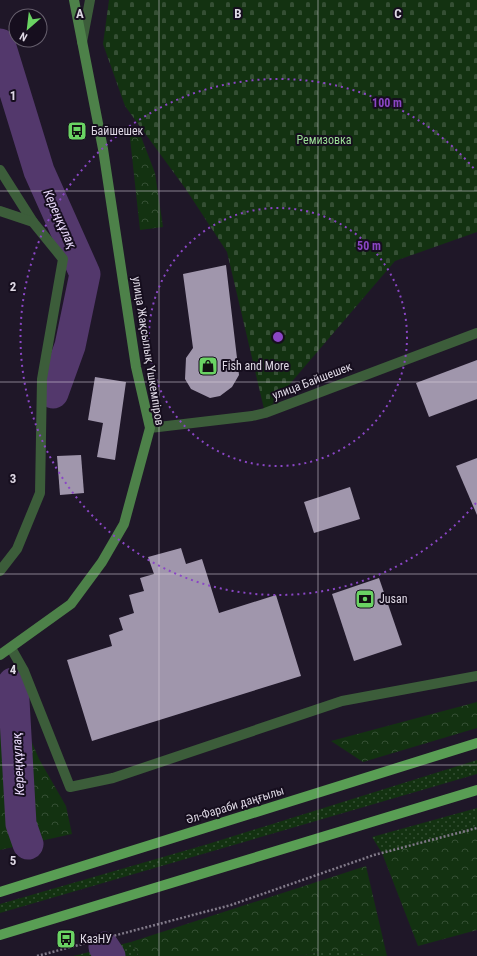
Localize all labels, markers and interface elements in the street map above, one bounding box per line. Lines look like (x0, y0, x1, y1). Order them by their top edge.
text: A (76, 6, 84, 21)
text: B (234, 6, 242, 21)
text: C (394, 6, 402, 21)
north arrow (8, 8, 48, 48)
text: N (17, 29, 30, 44)
text: 1 (10, 88, 16, 103)
text: 100 m (372, 96, 402, 110)
bus stop icon: Байшешек (66, 120, 88, 142)
place label: Байшешек (91, 124, 144, 138)
park label: Ремизовка (296, 133, 352, 147)
water label: Кереңқұлақ (40, 187, 80, 251)
text: 50 m (357, 239, 381, 253)
street label: улица Жақсылық Үшкемпіров (129, 275, 167, 427)
text: 2 (10, 279, 17, 294)
centre of rings (271, 330, 285, 344)
shop icon: Fish and More (197, 355, 219, 377)
place label: Fish and More (222, 359, 289, 373)
street label: улица Байшешек (270, 359, 354, 403)
text: 3 (10, 471, 16, 486)
bank icon: Jusan (354, 588, 376, 610)
place label: Jusan (379, 592, 408, 606)
text: 4 (10, 662, 17, 677)
water label: Кереңқұлақ (9, 732, 27, 796)
street label: Әл-Фараби даңғылы (184, 783, 286, 827)
text: 5 (10, 853, 17, 868)
bus stop icon: КазНУ (55, 928, 77, 950)
place label: КазНУ (80, 932, 112, 946)

